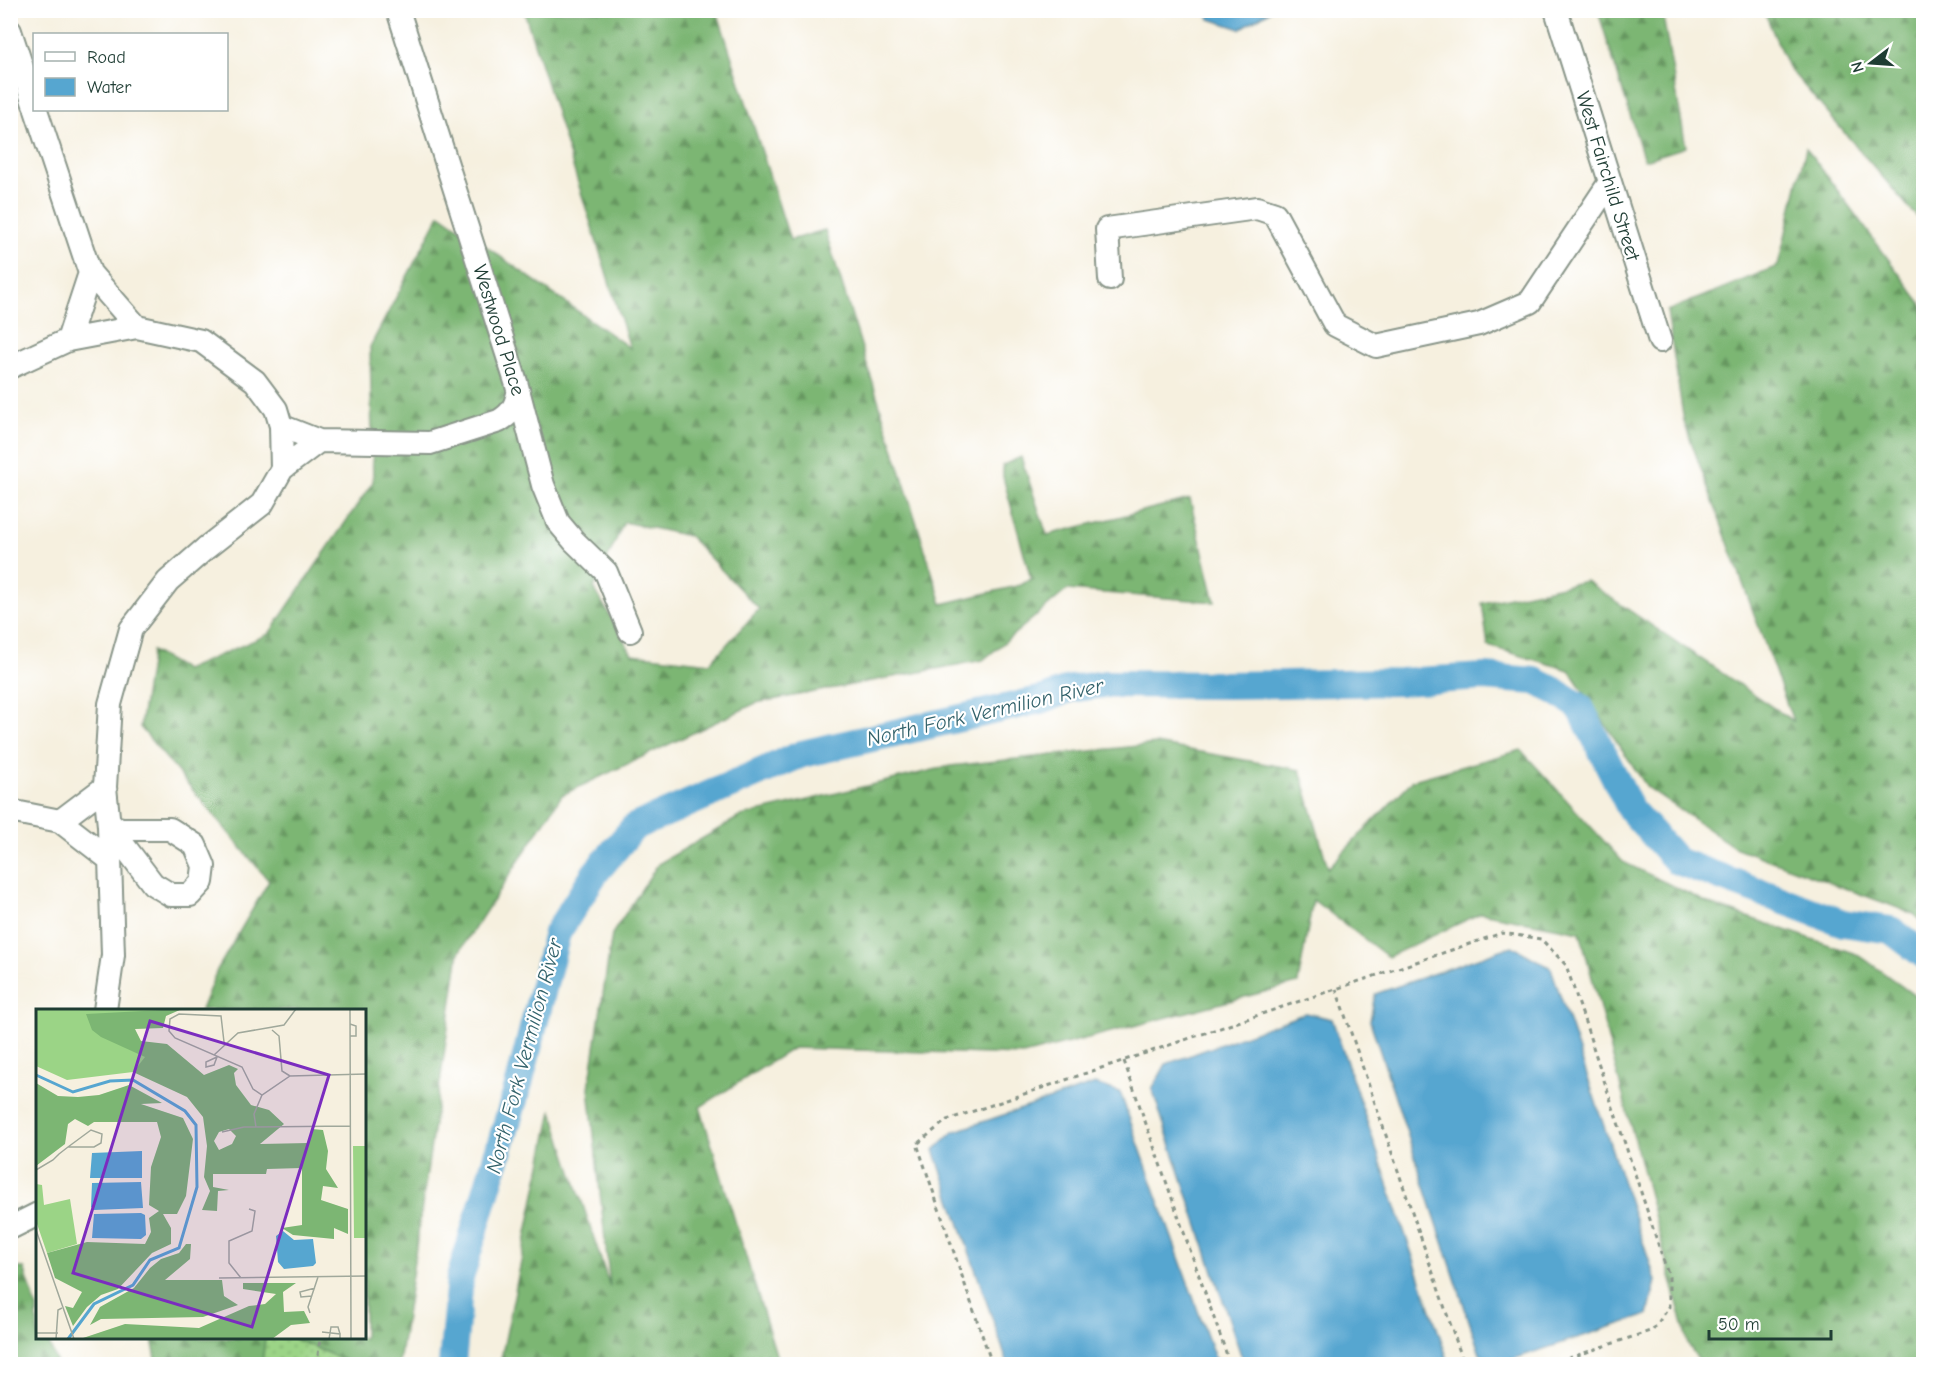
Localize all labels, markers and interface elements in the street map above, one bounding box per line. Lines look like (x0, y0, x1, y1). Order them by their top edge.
legend (33, 33, 228, 111)
north arrow (1841, 33, 1901, 93)
text: Road (87, 47, 126, 68)
text: N (1847, 59, 1868, 75)
text: Water (87, 77, 132, 98)
street label: West Fairchild Street (1571, 88, 1645, 265)
street label: Westwood Place (468, 262, 530, 398)
water label: North Fork Vermilion River (864, 673, 1107, 751)
water label: North Fork Vermilion River (481, 934, 567, 1176)
inset map (36, 1009, 366, 1339)
scale bar (1709, 1303, 1830, 1341)
text: 50 m (1718, 1314, 1760, 1335)

